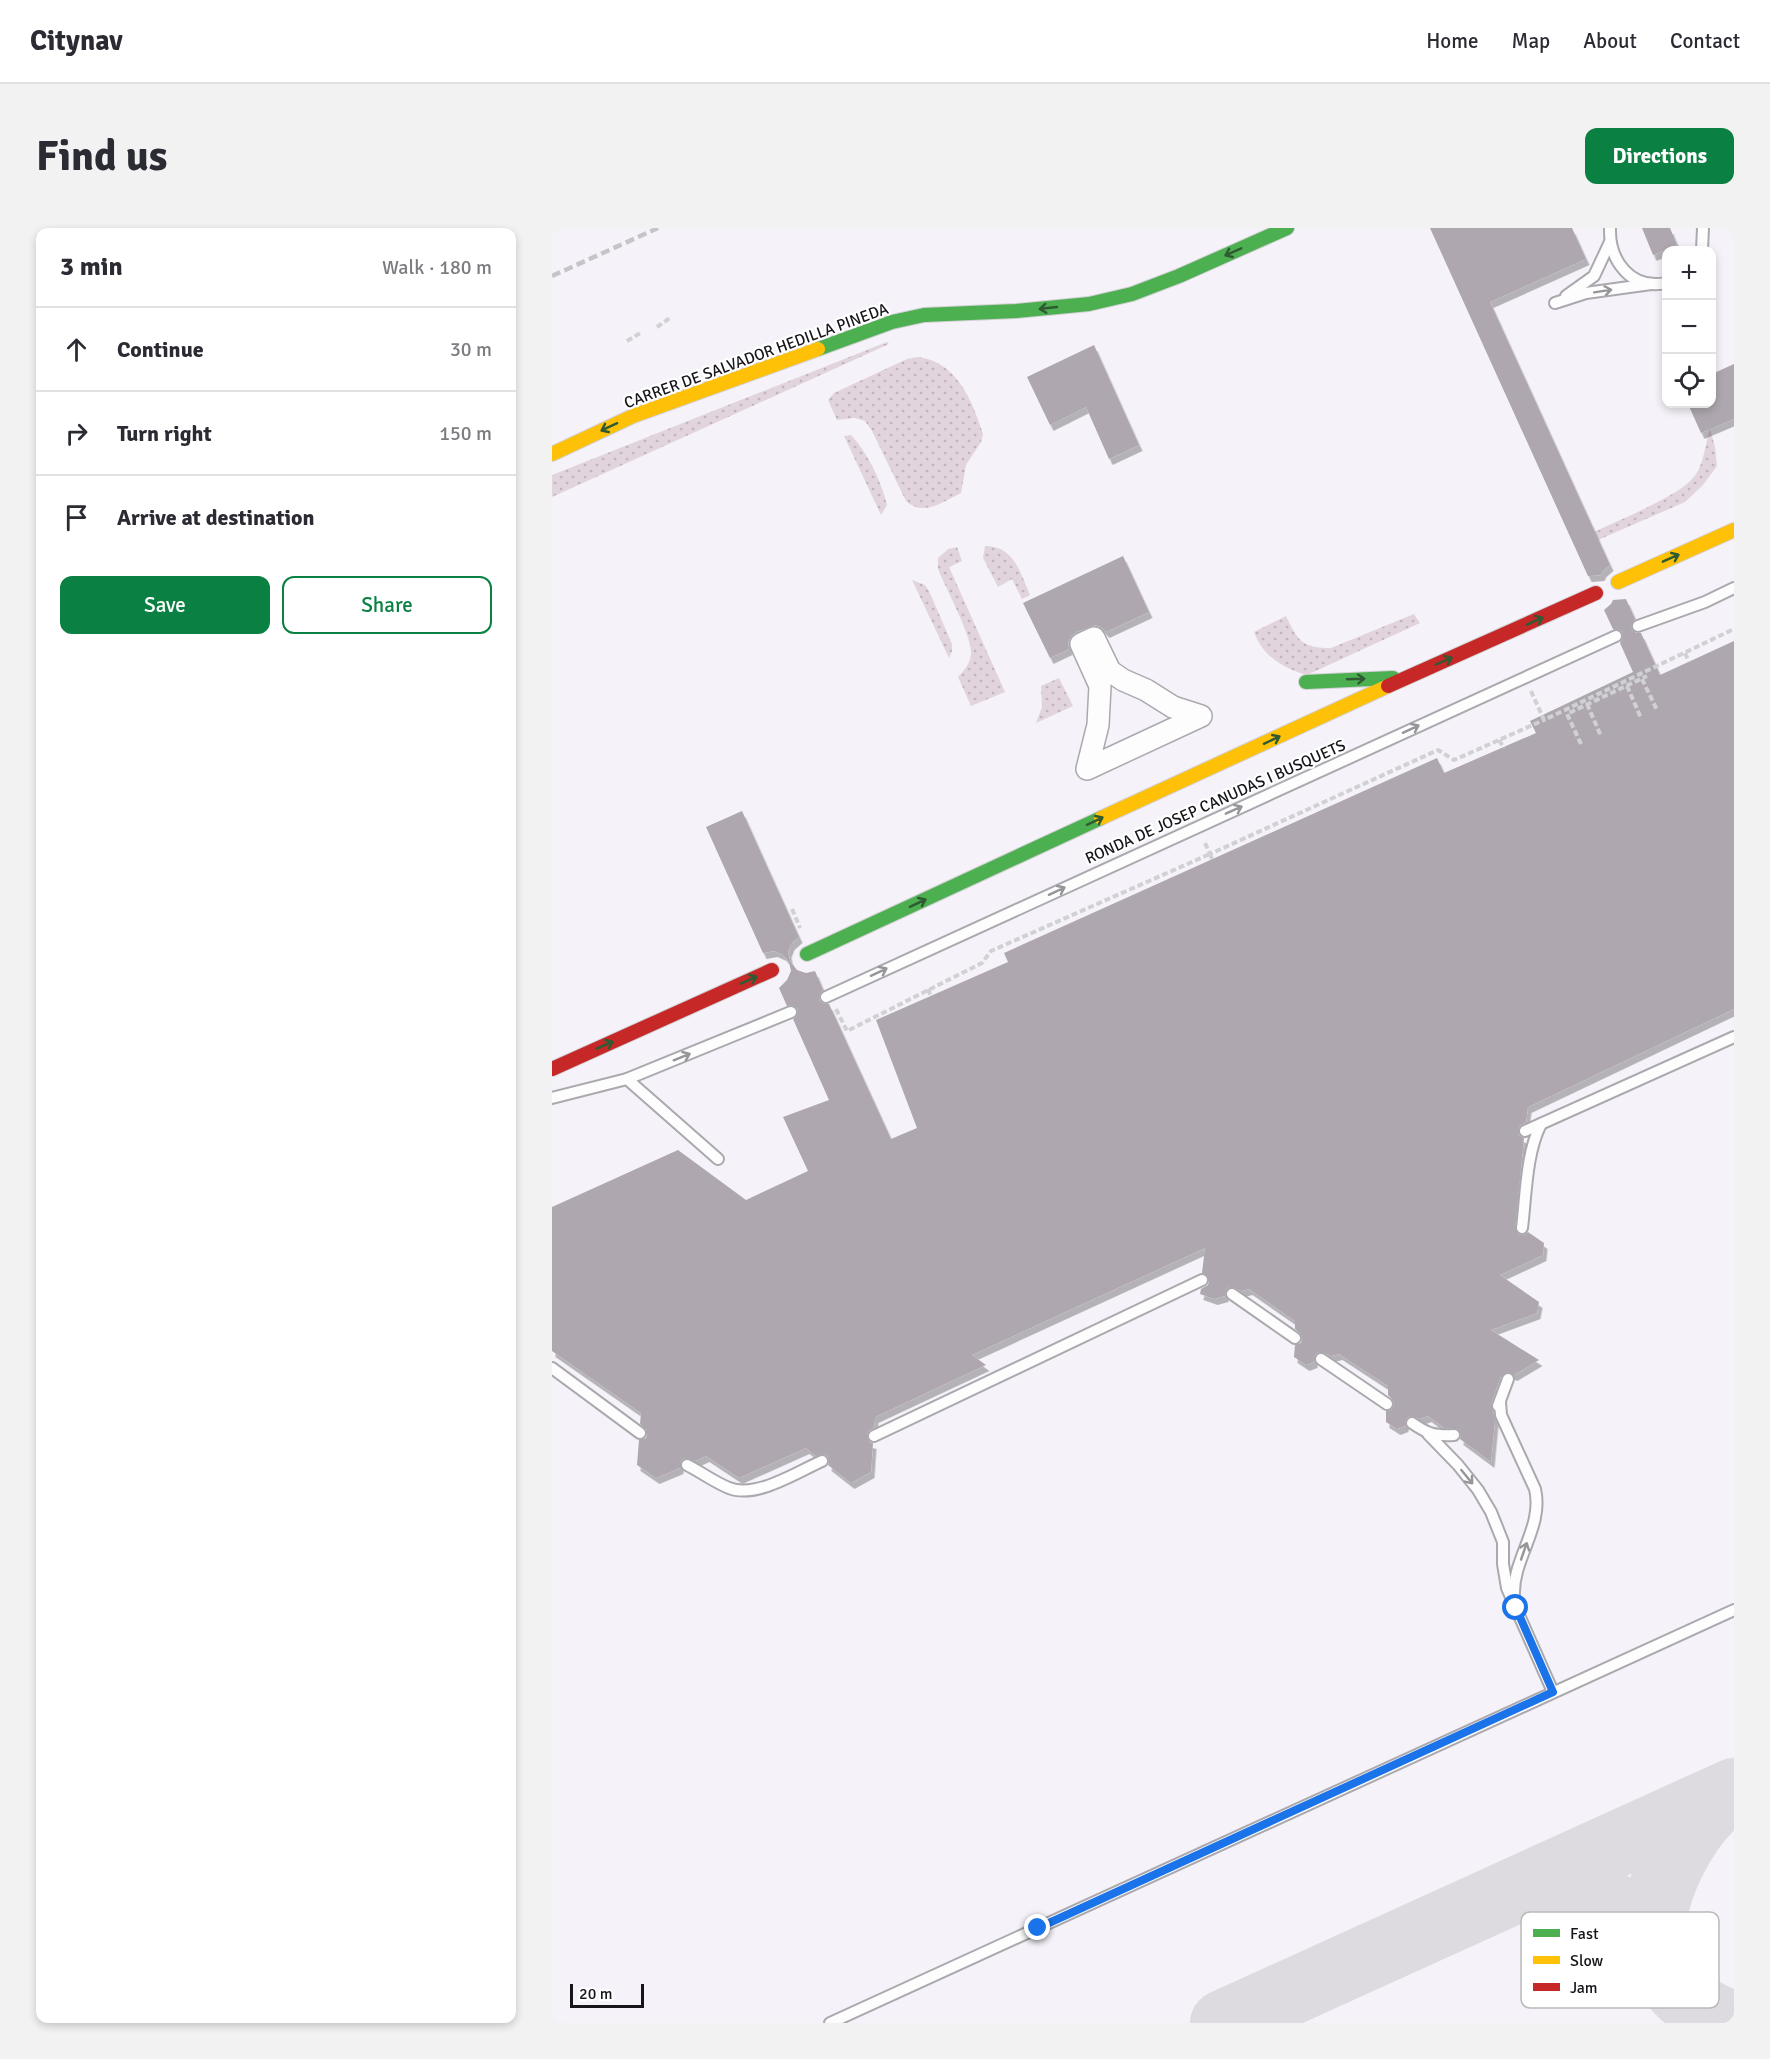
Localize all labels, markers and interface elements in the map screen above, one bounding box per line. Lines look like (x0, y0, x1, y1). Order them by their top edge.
text: Citynav (30, 24, 123, 58)
text: Home (1426, 28, 1479, 54)
text: Map (1512, 28, 1550, 54)
text: About (1583, 28, 1637, 54)
text: Contact (1670, 28, 1740, 54)
button: Directions (1585, 128, 1734, 184)
text: Find us (36, 131, 167, 182)
one-way arrow (1225, 246, 1243, 258)
map controls (1662, 246, 1716, 408)
button: + (1662, 246, 1716, 300)
text: 3 min (60, 251, 123, 283)
text: Walk · 180 m (382, 255, 492, 280)
one-way arrow (1592, 285, 1612, 296)
street label: CARRER DE SALVADOR HEDILLA PINEDA (621, 299, 891, 413)
button: − (1662, 300, 1716, 354)
one-way arrow (1039, 303, 1058, 314)
icon: ahead (60, 333, 93, 366)
text: Continue (117, 336, 204, 363)
text: 30 m (450, 337, 492, 362)
button: locate (1662, 354, 1716, 408)
icon: right (60, 417, 93, 450)
text: Turn right (117, 420, 212, 447)
text: 150 m (439, 421, 492, 446)
one-way arrow (600, 422, 618, 434)
icon: arrive (60, 501, 93, 534)
text: Arrive at destination (117, 504, 314, 531)
one-way arrow (1662, 552, 1680, 563)
button: Save (60, 576, 270, 634)
button: Share (282, 576, 492, 634)
one-way arrow (1525, 615, 1543, 626)
one-way arrow (1434, 655, 1453, 666)
one-way arrow (1346, 674, 1366, 685)
one-way arrow (1402, 722, 1420, 734)
one-way arrow (1262, 734, 1280, 745)
street label: RONDA DE JOSEP CANUDAS I BUSQUETS (1082, 735, 1349, 869)
one-way arrow (1225, 804, 1243, 816)
one-way arrow (1085, 815, 1103, 827)
one-way arrow (1047, 885, 1065, 897)
one-way arrow (908, 897, 926, 909)
one-way arrow (870, 966, 888, 978)
one-way arrow (740, 974, 758, 986)
one-way arrow (596, 1039, 614, 1051)
one-way arrow (672, 1051, 690, 1062)
one-way arrow (1461, 1468, 1474, 1484)
one-way arrow (1520, 1542, 1531, 1561)
route start (1502, 1594, 1528, 1620)
legend (1521, 1912, 1719, 2008)
route end (1024, 1914, 1050, 1940)
text: Fast (1570, 1924, 1599, 1944)
text: Slow (1570, 1951, 1604, 1971)
text: Jam (1570, 1978, 1598, 1998)
scale bar (570, 1981, 644, 2008)
text: 20 m (579, 1984, 613, 2004)

